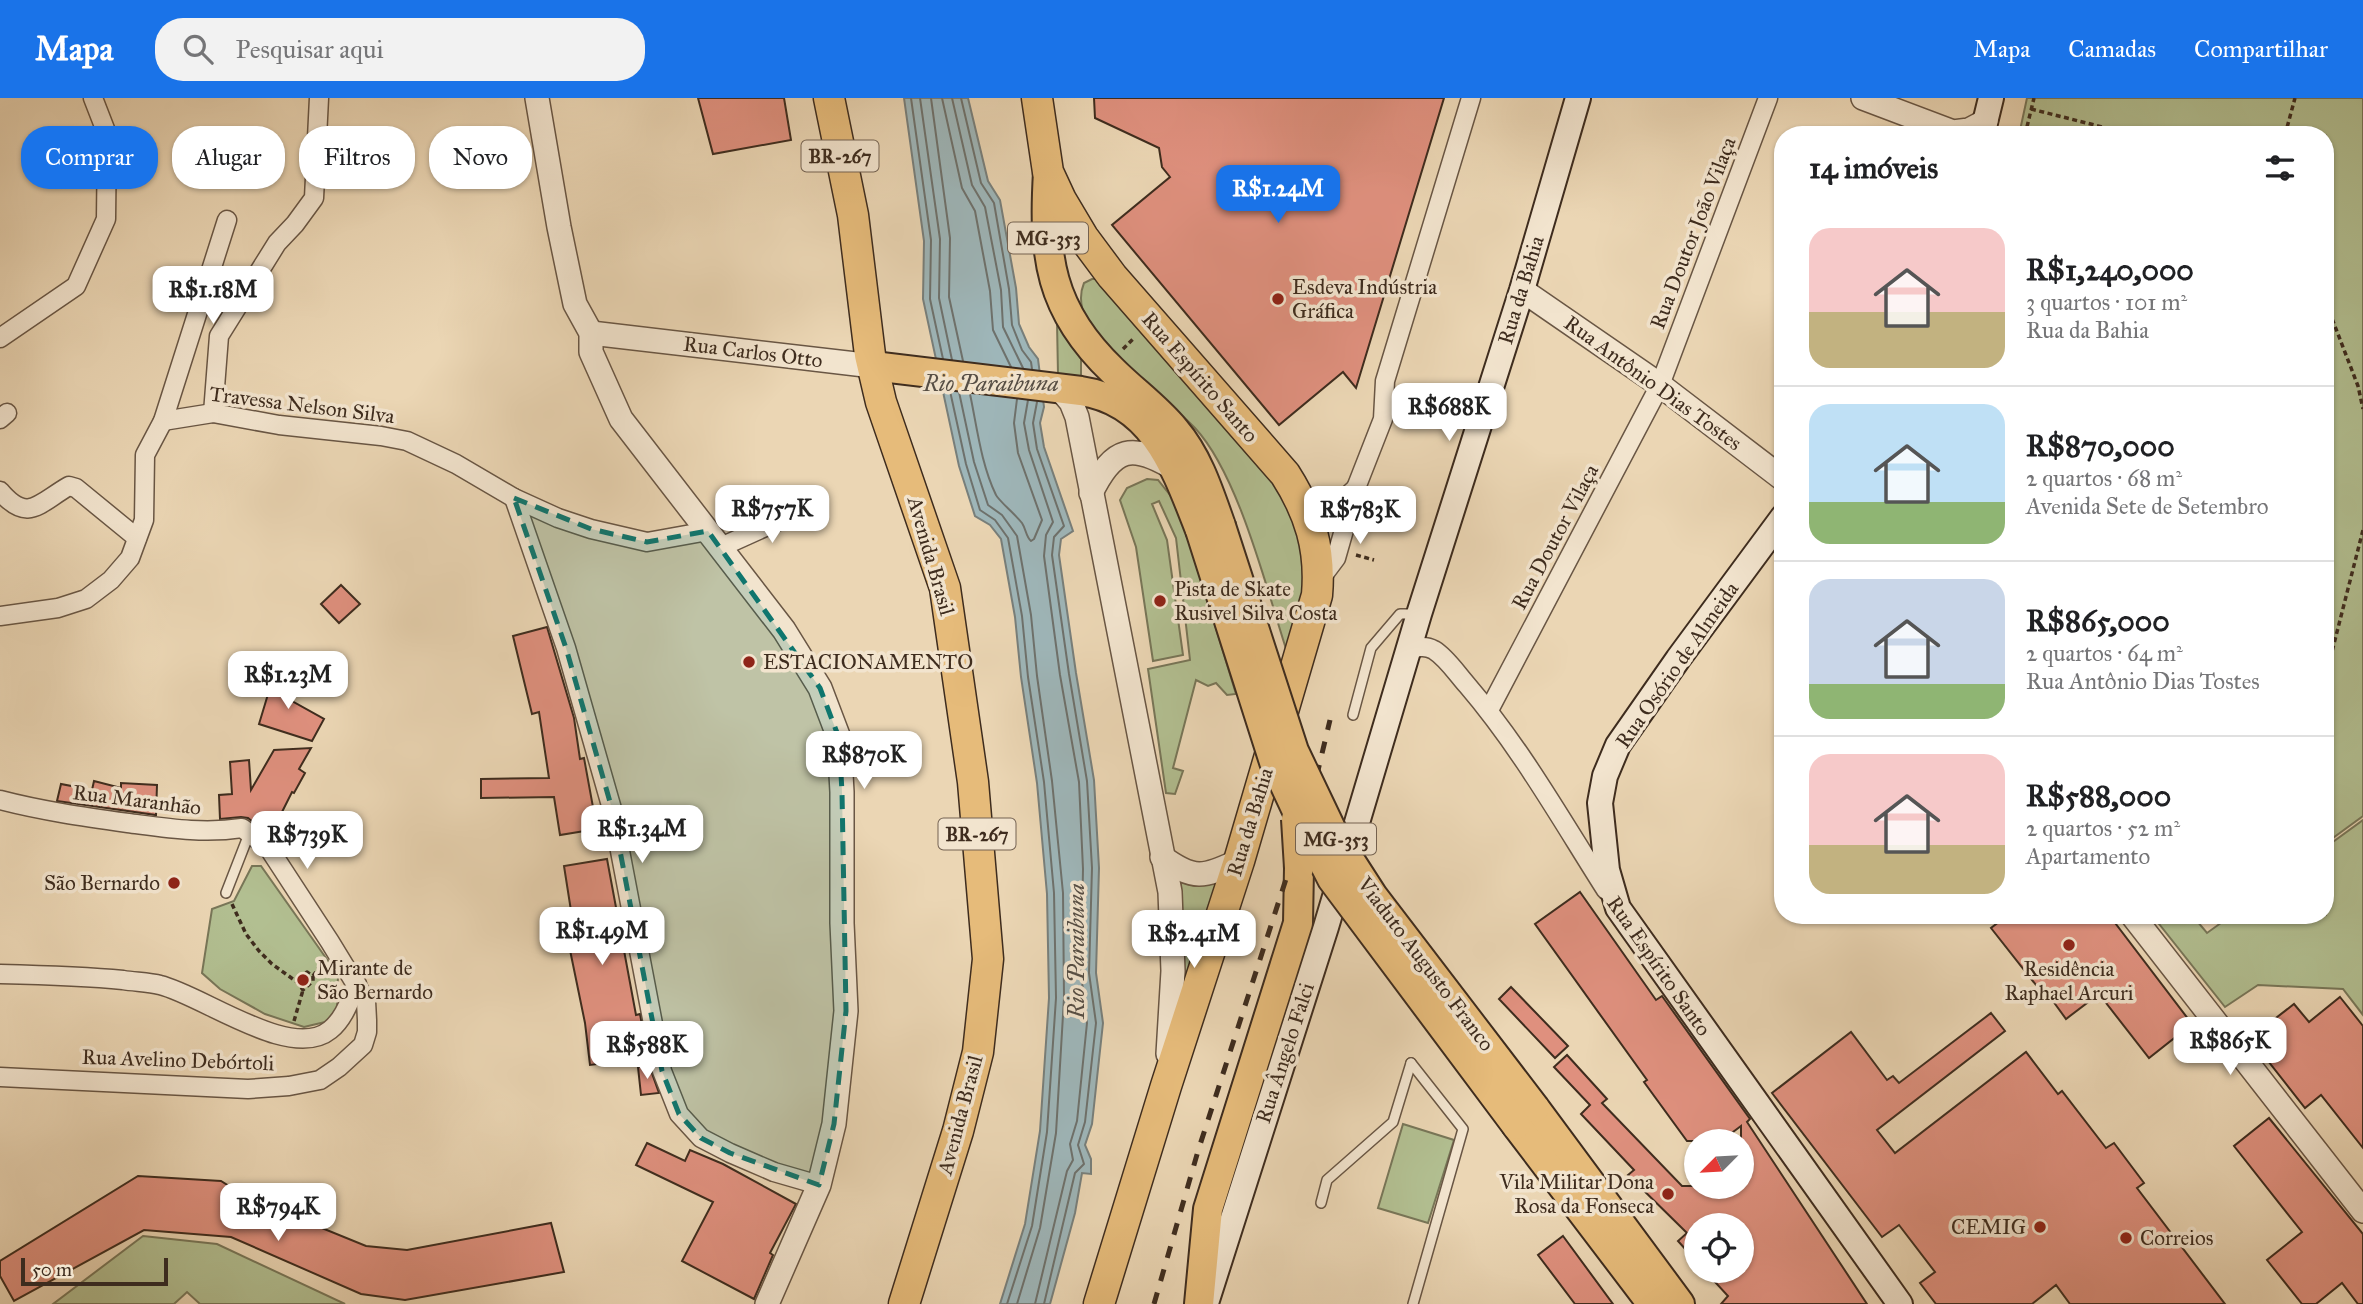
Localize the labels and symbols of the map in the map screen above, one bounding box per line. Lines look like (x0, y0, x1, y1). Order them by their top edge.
street label: Rua Doutor João Vilaça (1644, 133, 1742, 333)
road number: BR-267 (802, 141, 878, 172)
pin: R$1.24M (1213, 166, 1343, 225)
road number: MG-353 (1008, 222, 1088, 254)
street label: Rua da Bahia (1492, 232, 1550, 347)
pin: R$1.18M (148, 266, 278, 326)
place label: Esdeva Indústria Gráfica (1292, 274, 1437, 324)
marker: Esdeva Indústria Gráfica (1270, 291, 1286, 307)
street label: Rua Espírito Santo (1136, 306, 1264, 448)
street label: Rua Antônio Dias Tostes (1559, 310, 1747, 456)
street label: Rua Carlos Otto (682, 331, 824, 373)
water label: Rio Paraibuna (922, 369, 1059, 397)
street label: Travessa Nelson Silva (208, 381, 396, 429)
pin: R$688K (1392, 384, 1506, 443)
street label: Rua Doutor Vilaça (1506, 460, 1604, 614)
pin: R$757K (715, 486, 829, 545)
pin: R$783K (1303, 486, 1417, 546)
street label: Avenida Brasil (901, 493, 960, 619)
place label: Pista de Skate Rusivel Silva Costa (1174, 576, 1338, 626)
street label: Rua Osório de Almeida (1610, 577, 1744, 753)
marker: Pista de Skate Rusivel Silva Costa (1152, 593, 1168, 609)
place label: ESTACIONAMENTO (763, 649, 973, 675)
pin: R$1.23M (223, 652, 353, 711)
marker: ESTACIONAMENTO (741, 654, 757, 670)
pin: R$870K (807, 732, 921, 791)
street label: Rua da Bahia (1221, 764, 1279, 879)
street label: Rua Maranhão (71, 779, 203, 821)
pin: R$1.34M (577, 806, 707, 865)
pin: R$739K (250, 812, 364, 871)
road number: BR-267 (939, 818, 1016, 849)
road number: MG-353 (1296, 824, 1376, 854)
place label: São Bernardo (44, 870, 160, 896)
street label: Viaduto Augusto Franco (1351, 871, 1500, 1056)
marker: São Bernardo (166, 875, 182, 891)
water label: Rio Paraibuna (1062, 883, 1090, 1020)
street label: Rua Espírito Santo (1601, 891, 1717, 1041)
pin: R$1.49M (537, 908, 667, 967)
pin: R$2.41M (1129, 910, 1259, 970)
marker: Residência Raphael Arcuri (2061, 937, 2077, 953)
place label: Mirante de São Bernardo (317, 955, 433, 1005)
place label: Residência Raphael Arcuri (2004, 956, 2134, 1006)
marker: Mirante de São Bernardo (295, 972, 311, 988)
street label: Rua Ângelo Falci (1250, 979, 1320, 1127)
pin: R$865K (2173, 1018, 2287, 1077)
pin: R$588K (590, 1021, 704, 1081)
street label: Rua Avelino Debórtoli (81, 1044, 275, 1076)
street label: Avenida Brasil (931, 1052, 988, 1179)
north arrow (1684, 1129, 1754, 1199)
place label: Vila Militar Dona Rosa da Fonseca (1499, 1169, 1654, 1219)
pin: R$794K (221, 1184, 335, 1243)
marker: Vila Militar Dona Rosa da Fonseca (1660, 1186, 1676, 1202)
place label: CEMIG (1951, 1214, 2026, 1240)
marker: CEMIG (2032, 1219, 2048, 1235)
place label: Correios (2140, 1225, 2213, 1251)
marker: Correios (2118, 1230, 2134, 1246)
scale bar (21, 1255, 168, 1287)

